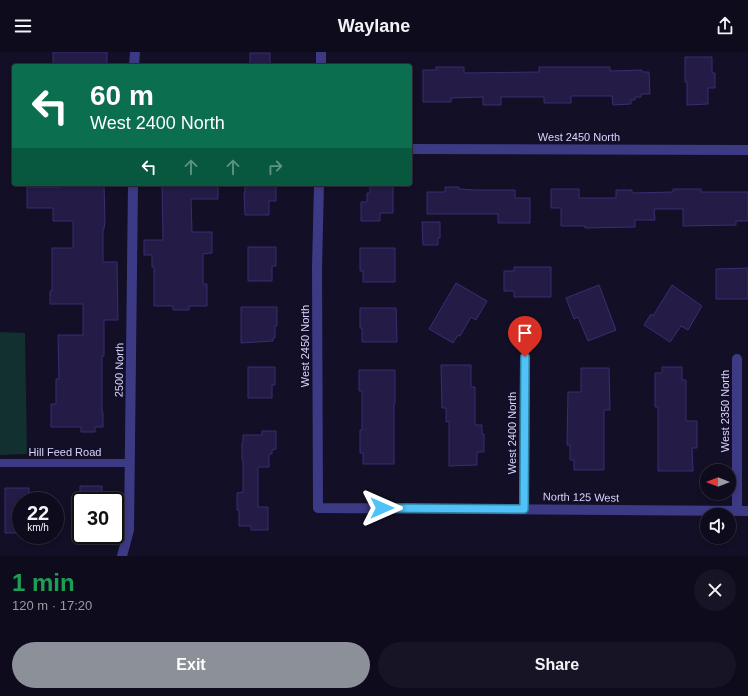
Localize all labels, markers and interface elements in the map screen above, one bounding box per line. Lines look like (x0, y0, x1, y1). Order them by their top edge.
icon: menu (12, 15, 34, 37)
icon: share (714, 15, 736, 37)
text: Waylane (338, 16, 410, 36)
icon: left (24, 80, 76, 132)
text: 60 m (90, 80, 154, 111)
text: West 2400 North (90, 113, 225, 133)
street label: West 2450 North (538, 131, 620, 143)
icon: left (138, 156, 160, 178)
icon: ahead (180, 156, 202, 178)
icon: ahead (222, 156, 244, 178)
icon: right (264, 156, 286, 178)
street label: West 2450 North (299, 305, 311, 387)
pin (508, 316, 542, 357)
icon: arrive (514, 322, 536, 344)
street label: 2500 North (113, 343, 125, 397)
street label: West 2350 North (719, 370, 731, 452)
street label: West 2400 North (506, 392, 518, 474)
street label: Hill Feed Road (29, 446, 101, 458)
north arrow (700, 464, 736, 500)
map controls (700, 464, 736, 544)
position arrow (361, 487, 403, 529)
street label: North 125 West (543, 490, 619, 504)
speed limit sign: 30 (72, 492, 124, 544)
text: 22 (27, 502, 49, 524)
button: sound (700, 508, 736, 544)
text: km/h (27, 522, 49, 533)
text: 1 min (12, 569, 75, 596)
button: close (694, 569, 736, 611)
text: 120 m · 17:20 (12, 598, 92, 613)
button: Exit (12, 642, 370, 688)
button: Share (378, 642, 736, 688)

